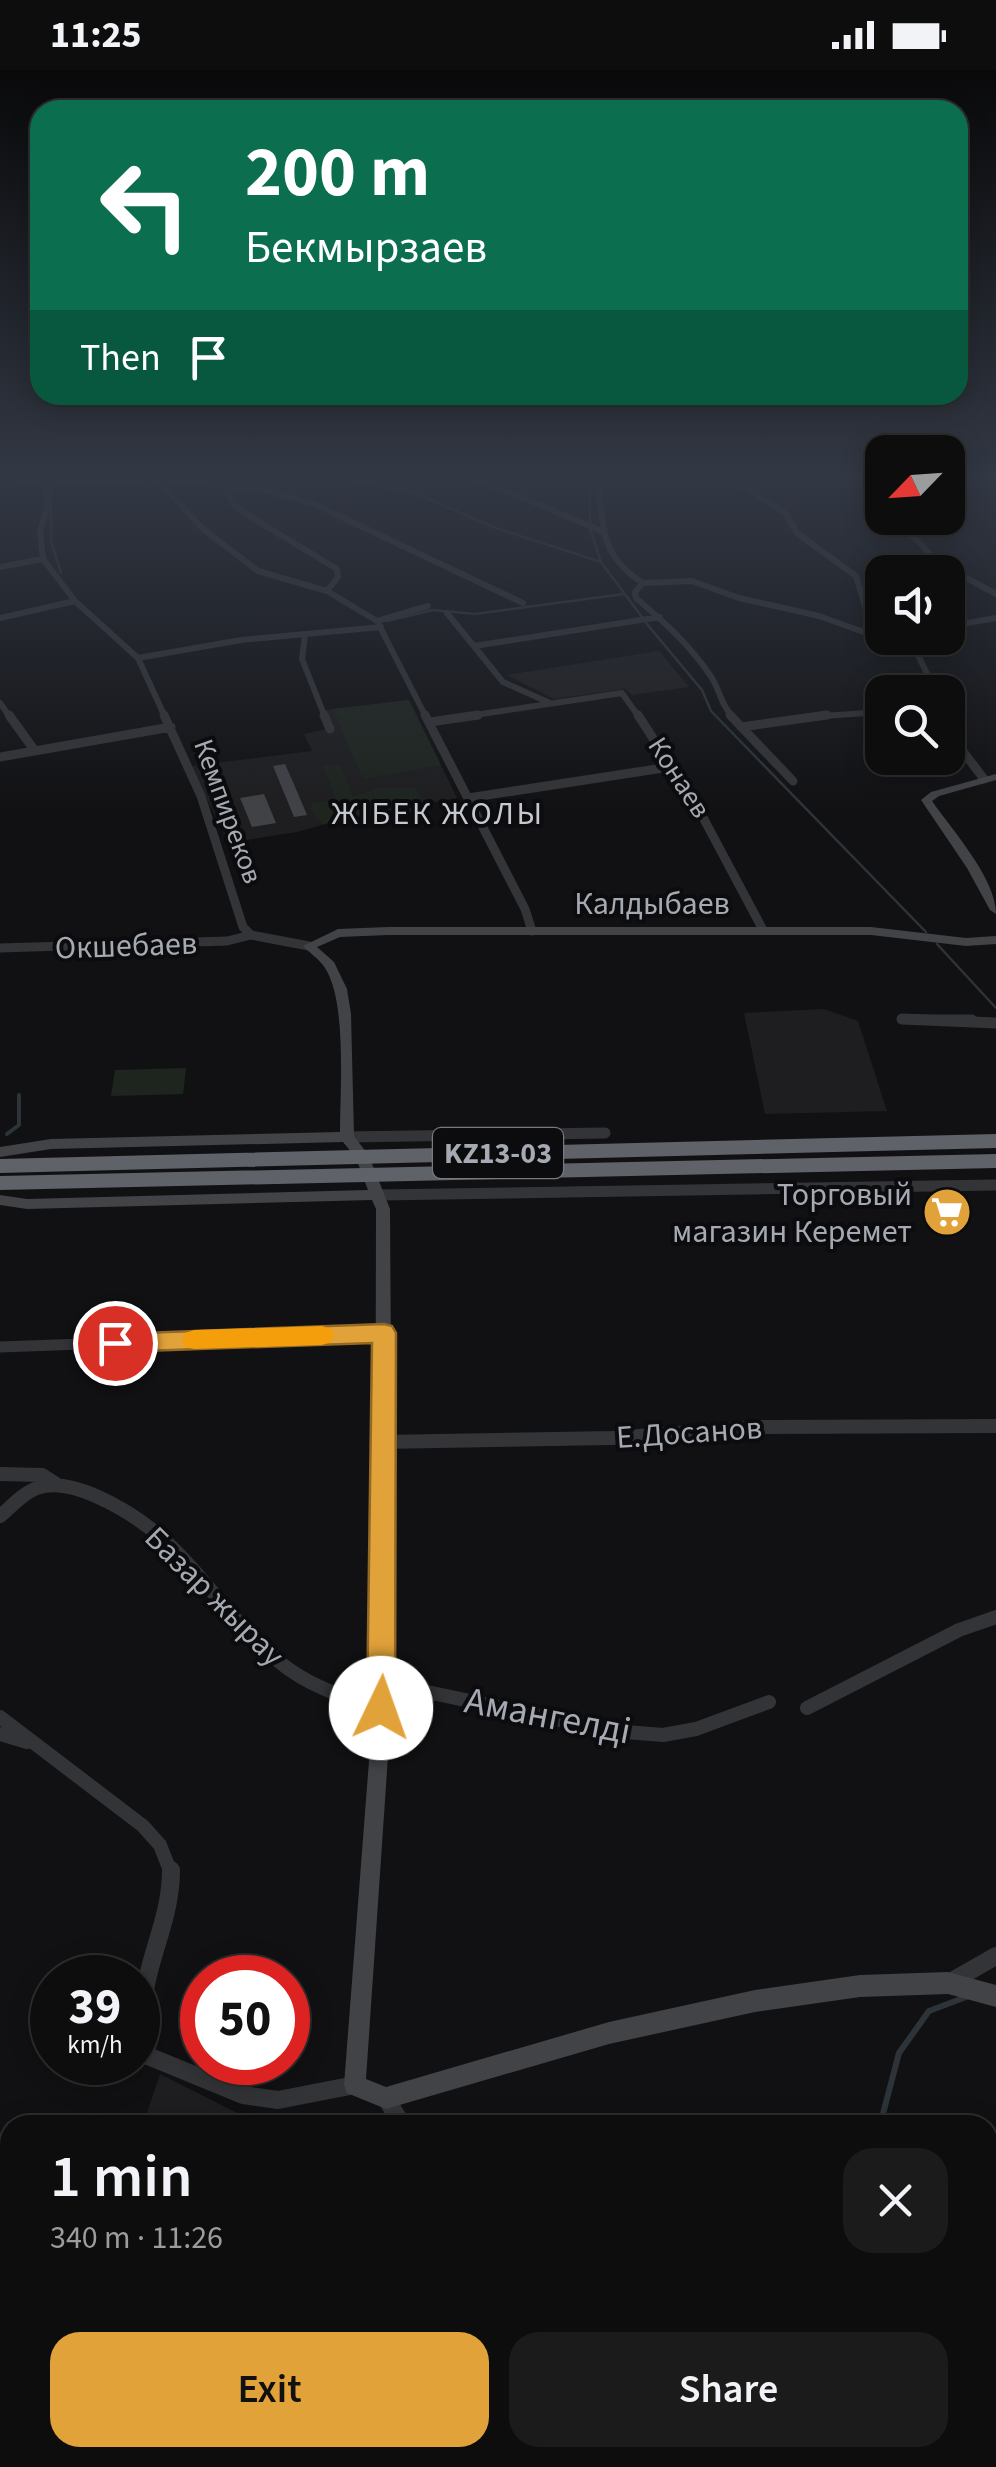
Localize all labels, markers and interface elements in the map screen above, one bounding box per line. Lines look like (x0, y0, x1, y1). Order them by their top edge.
text: 11:25 (50, 8, 142, 62)
text: 200 m (245, 123, 430, 223)
icon: left (80, 140, 210, 270)
text: Бекмырзаев (245, 216, 487, 280)
icon: arrive (181, 330, 236, 385)
text: Then (80, 331, 161, 385)
north arrow (865, 435, 965, 535)
map controls (865, 435, 965, 775)
button: sound (865, 555, 965, 655)
button: search (865, 675, 965, 775)
street label: Конаев (638, 729, 720, 826)
street label: Кемпиреков (183, 733, 273, 889)
district label: ЖІБЕК ЖОЛЫ (332, 791, 545, 837)
street label: Калдыбаев (574, 881, 730, 927)
street label: Окшебаев (54, 921, 198, 971)
road number: KZ13-03 (433, 1128, 563, 1178)
place label: Торговый магазин Керемет (672, 1172, 912, 1255)
supermarket icon: Торговый магазин Керемет (921, 1186, 973, 1238)
pin (73, 1301, 158, 1386)
icon: arrive (88, 1316, 143, 1371)
street label: Е.Досанов (615, 1405, 764, 1461)
street label: Базар жырау (134, 1516, 295, 1677)
position arrow (329, 1656, 433, 1760)
street label: Амангелді (460, 1673, 635, 1759)
speed limit sign: 50 (180, 1955, 310, 2085)
text: 39 (69, 1972, 121, 2043)
text: km/h (67, 2027, 123, 2063)
text: 1 min (50, 2135, 193, 2220)
button: close (843, 2148, 948, 2253)
text: 340 m · 11:26 (50, 2215, 223, 2261)
button: Exit (50, 2332, 489, 2447)
button: Share (509, 2332, 948, 2447)

